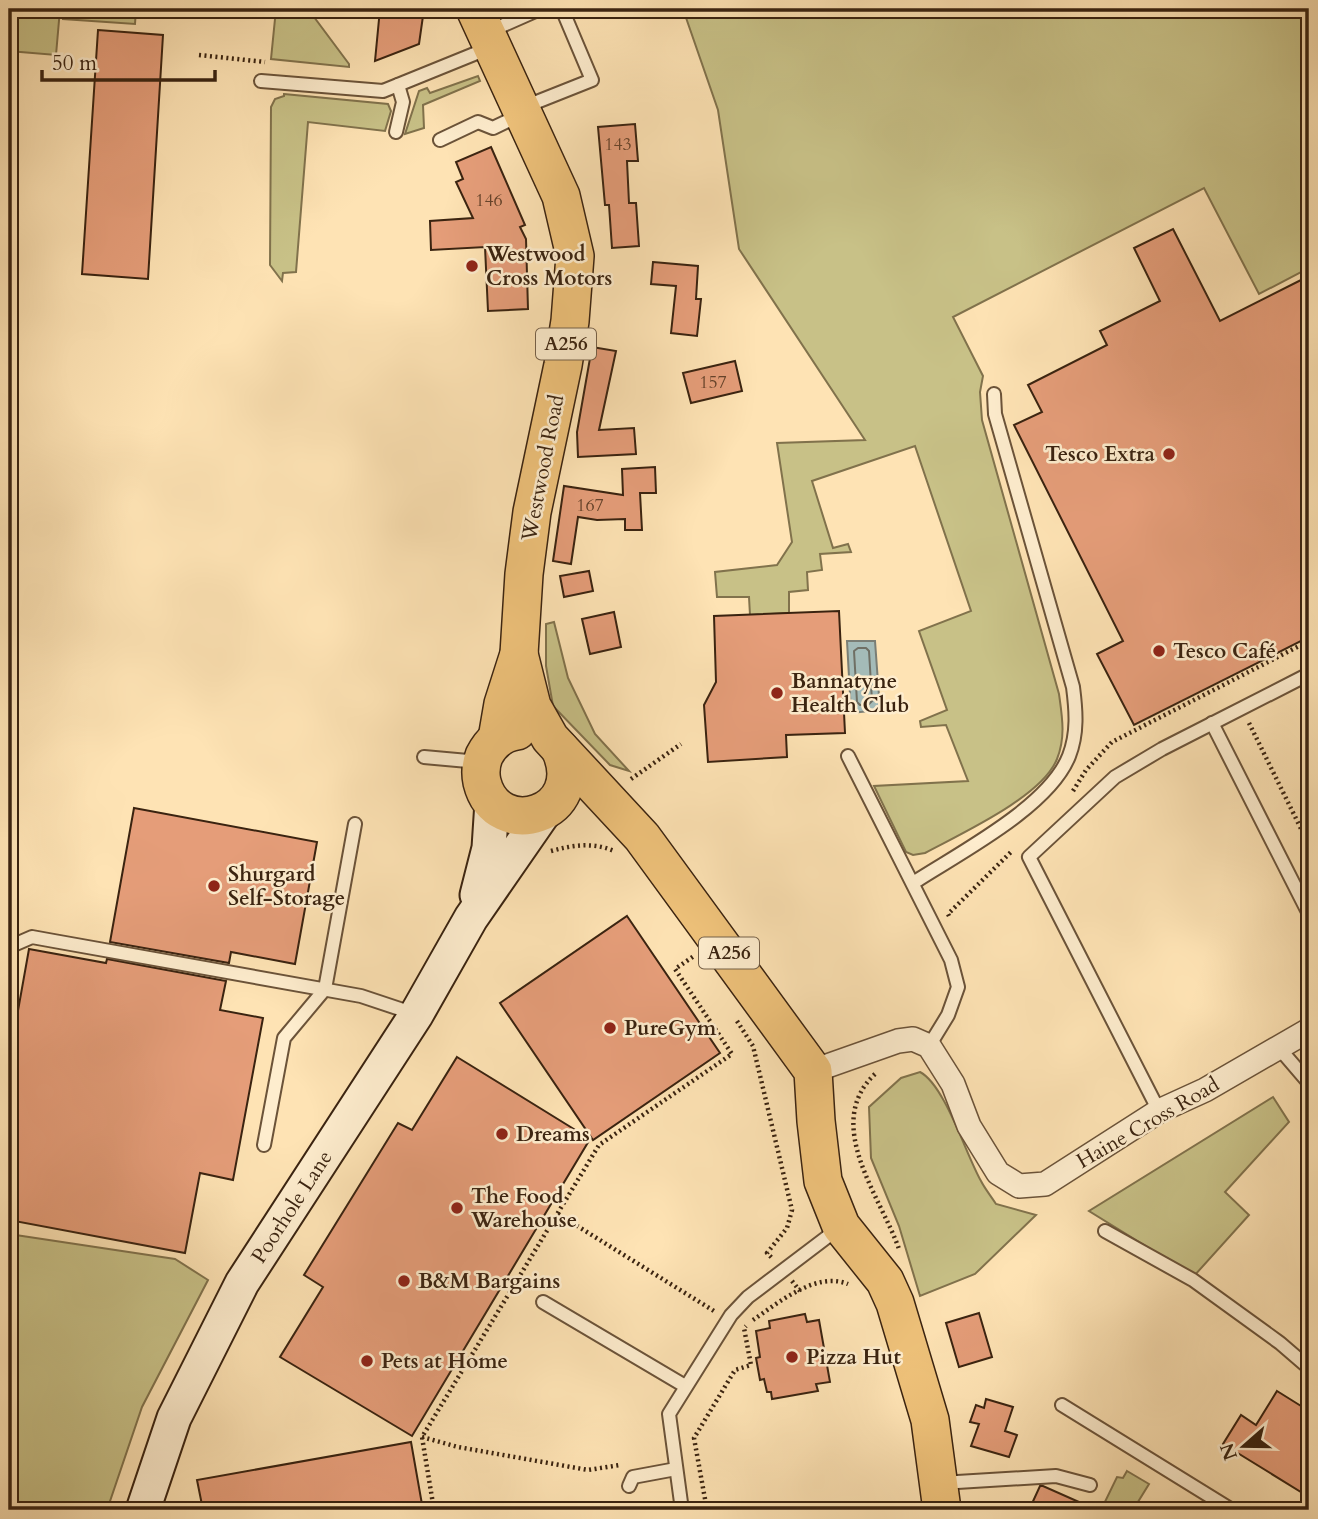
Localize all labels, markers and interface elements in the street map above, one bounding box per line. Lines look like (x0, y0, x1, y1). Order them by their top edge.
scale bar (42, 38, 215, 82)
text: 50 m (52, 49, 97, 78)
house number: 143 (604, 132, 632, 157)
house number: 146 (475, 188, 503, 213)
place label: Westwood Cross Motors (485, 240, 612, 293)
marker: Westwood Cross Motors (464, 258, 480, 274)
road number: A256 (536, 328, 596, 360)
house number: 157 (699, 370, 727, 395)
street label: Westwood Road (514, 392, 571, 545)
place label: Tesco Extra (1045, 440, 1156, 469)
marker: Tesco Extra (1161, 446, 1177, 462)
house number: 167 (576, 493, 604, 518)
place label: Tesco Café (1173, 637, 1276, 666)
marker: Tesco Café (1151, 643, 1167, 659)
place label: Bannatyne Health Club (791, 667, 909, 720)
marker: Bannatyne Health Club (769, 685, 785, 701)
place label: Shurgard Self-Storage (228, 860, 345, 913)
marker: Shurgard Self-Storage (206, 878, 222, 894)
road number: A256 (699, 937, 759, 968)
place label: PureGym (624, 1014, 717, 1043)
marker: PureGym (602, 1020, 618, 1036)
street label: Haine Cross Road (1071, 1070, 1225, 1176)
place label: Dreams (516, 1120, 590, 1149)
marker: Dreams (494, 1126, 510, 1142)
street label: Poorhole Lane (245, 1145, 339, 1269)
place label: The Food Warehouse (470, 1182, 577, 1235)
marker: The Food Warehouse (449, 1200, 465, 1216)
place label: B&M Bargains (418, 1267, 560, 1296)
marker: B&M Bargains (396, 1273, 412, 1289)
place label: Pizza Hut (806, 1343, 901, 1372)
place label: Pets at Home (381, 1347, 508, 1376)
marker: Pizza Hut (784, 1349, 800, 1365)
marker: Pets at Home (359, 1353, 375, 1369)
north arrow (1210, 1410, 1280, 1480)
text: N (1214, 1439, 1244, 1464)

